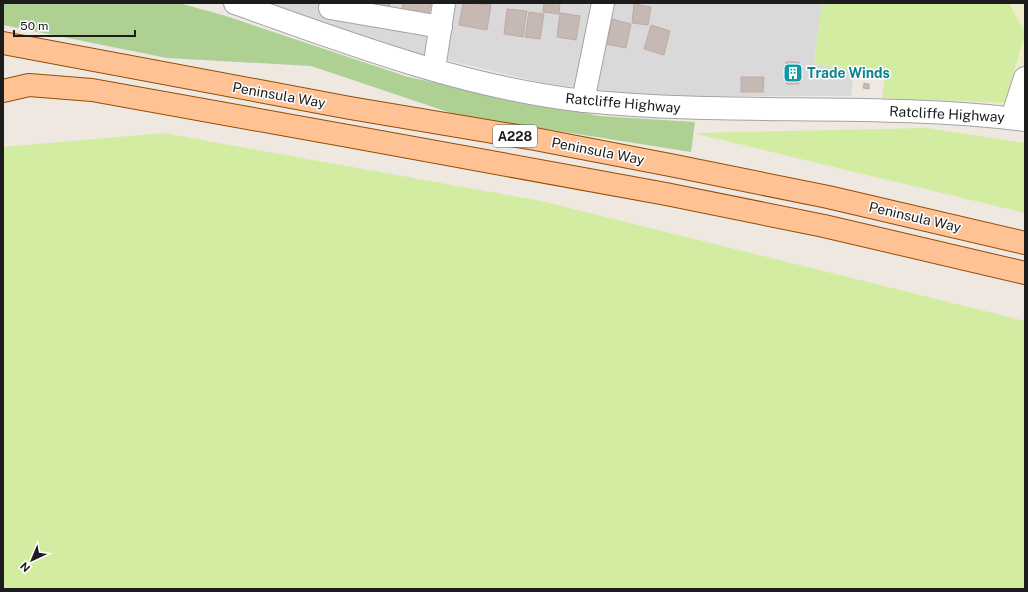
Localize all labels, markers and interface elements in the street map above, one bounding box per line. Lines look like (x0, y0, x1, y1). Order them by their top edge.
scale bar (14, 12, 135, 38)
text: 50 m (20, 19, 48, 33)
building icon: Trade Winds (782, 62, 804, 84)
place label: Trade Winds (807, 65, 890, 81)
street label: Peninsula Way (231, 79, 327, 111)
street label: Ratcliffe Highway (565, 90, 682, 116)
street label: Ratcliffe Highway (889, 103, 1006, 125)
road number: A228 (493, 125, 537, 147)
street label: Peninsula Way (550, 134, 646, 168)
street label: Peninsula Way (867, 199, 963, 236)
north arrow (12, 540, 52, 580)
text: N (18, 560, 32, 574)

